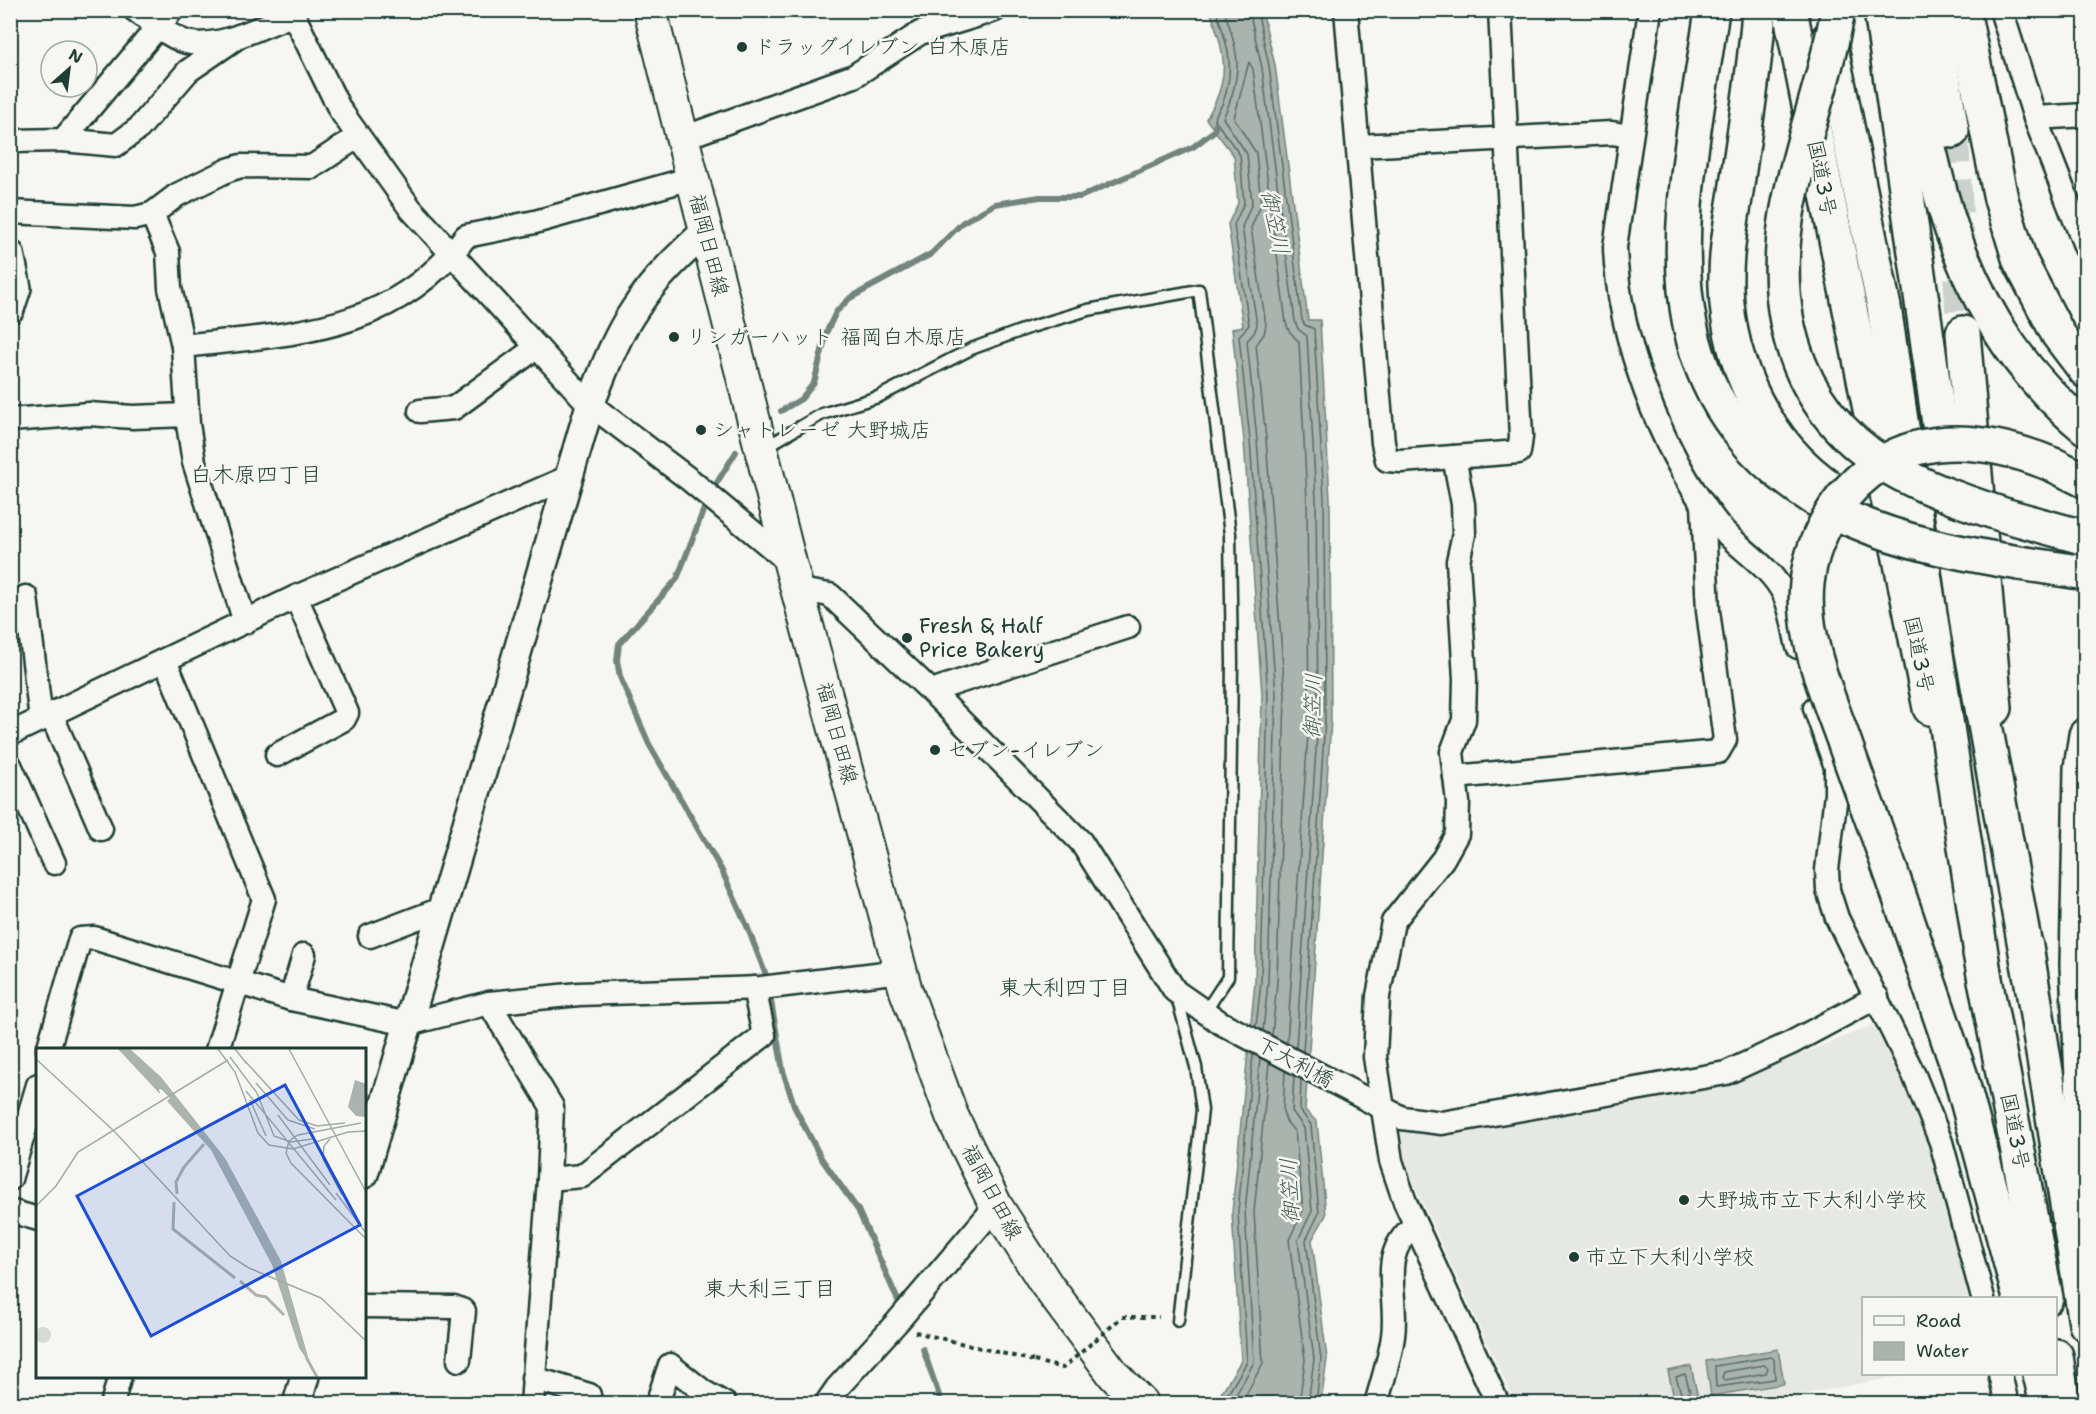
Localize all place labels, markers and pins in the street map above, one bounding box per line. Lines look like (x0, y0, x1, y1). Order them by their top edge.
place label: ドラッグイレブン 白木原店 (754, 33, 1011, 61)
marker: ドラッグイレブン 白木原店 (735, 40, 749, 54)
place label: リンガーハット 福岡白木原店 (686, 323, 966, 351)
marker: リンガーハット 福岡白木原店 (667, 330, 681, 344)
place label: シャトレーゼ 大野城店 (713, 416, 931, 444)
marker: シャトレーゼ 大野城店 (694, 423, 708, 437)
place label: Fresh & Half Price Bakery (919, 612, 1044, 664)
marker: Fresh & Half Price Bakery (900, 631, 914, 645)
place label: セブン-イレブン (947, 736, 1104, 764)
marker: セブン-イレブン (928, 743, 942, 757)
place label: 大野城市立下大利小学校 (1696, 1186, 1927, 1214)
marker: 大野城市立下大利小学校 (1677, 1193, 1691, 1207)
place label: 市立下大利小学校 (1586, 1243, 1754, 1271)
marker: 市立下大利小学校 (1567, 1250, 1581, 1264)

